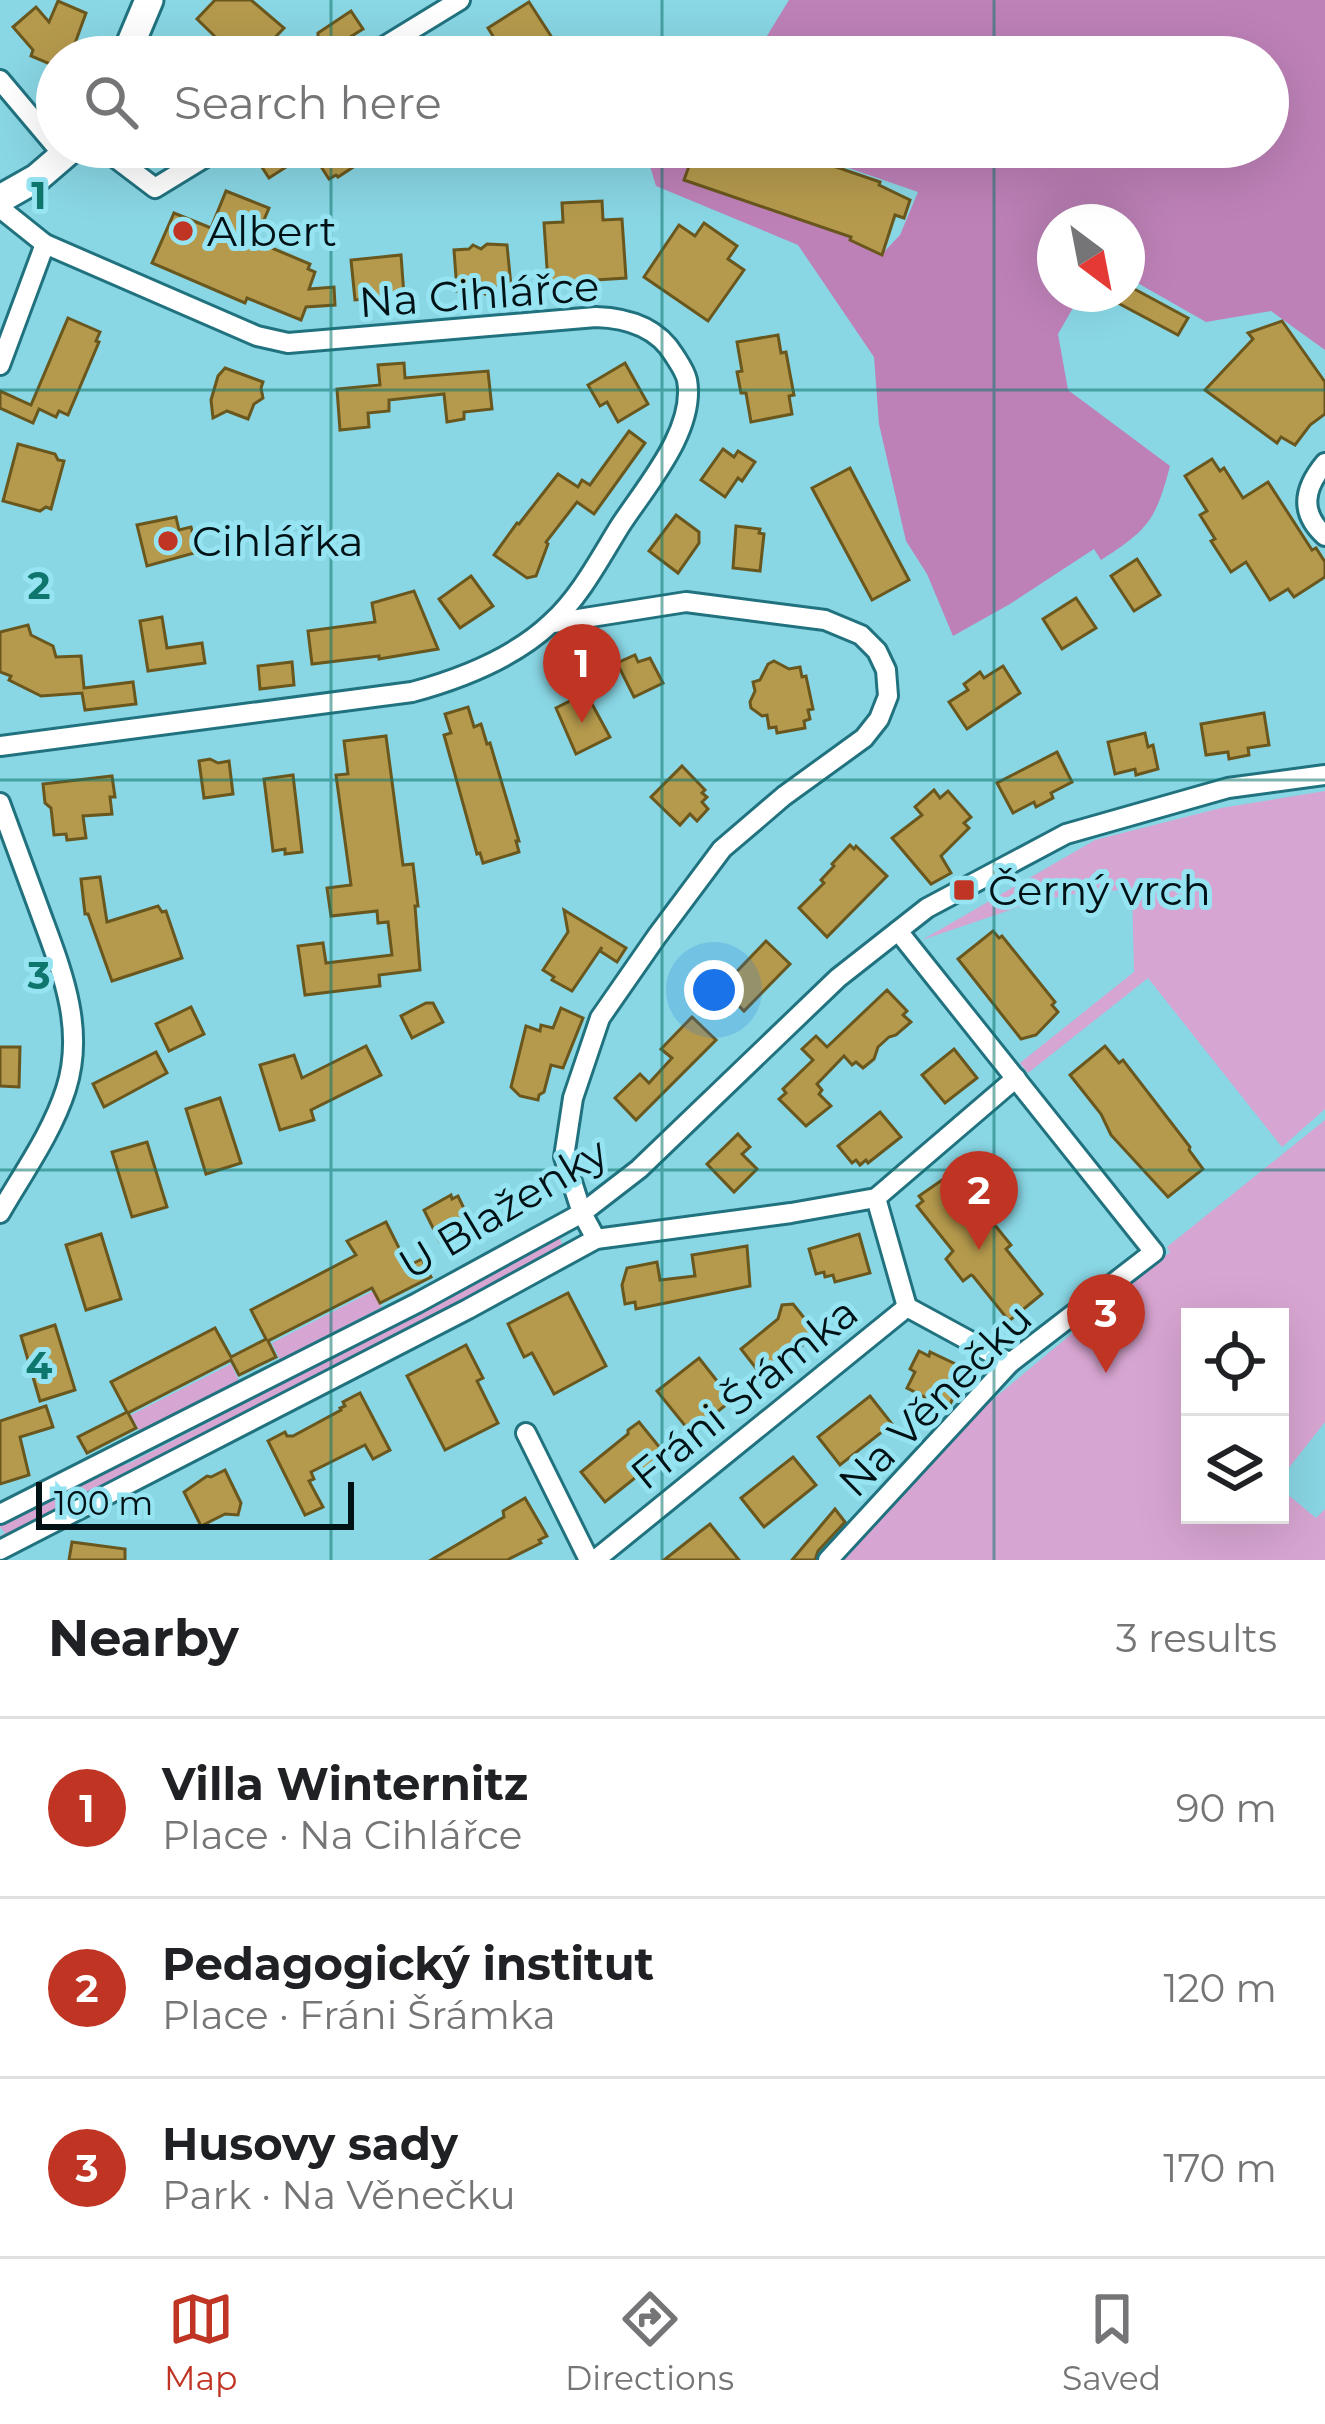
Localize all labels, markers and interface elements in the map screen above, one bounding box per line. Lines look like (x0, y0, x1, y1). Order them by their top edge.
search box (36, 36, 1289, 168)
icon: search (78, 69, 144, 135)
text: Search here (174, 75, 442, 130)
text: 1 (31, 171, 47, 219)
north arrow (1037, 204, 1145, 312)
place label: Albert (207, 205, 337, 257)
marker: Albert (170, 218, 196, 244)
street label: Na Cihlářce (357, 260, 601, 328)
place label: Cihlářka (192, 515, 364, 567)
marker: Cihlářka (155, 528, 181, 554)
text: 2 (27, 561, 51, 609)
pin: 1 (543, 624, 621, 723)
place label: Černý vrch (988, 864, 1211, 916)
marker: Černý vrch (951, 877, 977, 903)
text: 3 (26, 951, 51, 999)
your location (684, 960, 744, 1020)
street label: U Blaženky (389, 1125, 617, 1290)
pin: 2 (940, 1151, 1018, 1250)
pin: 3 (1067, 1274, 1145, 1373)
street label: Fráni Šrámka (620, 1286, 868, 1500)
street label: Na Věnečku (827, 1292, 1043, 1508)
map controls (1181, 1308, 1289, 1524)
button: locate (1181, 1308, 1289, 1416)
text: 4 (26, 1341, 53, 1389)
button: layers (1181, 1416, 1289, 1524)
scale bar (36, 1476, 354, 1529)
text: 100 m (54, 1483, 153, 1523)
text: Nearby (48, 1607, 239, 1669)
text: 3 results (1116, 1614, 1277, 1662)
text: Villa Winternitz (162, 1756, 528, 1811)
text: 1 (79, 1784, 95, 1832)
text: 90 m (1176, 1784, 1277, 1832)
text: Place · Na Cihlářce (162, 1811, 522, 1859)
text: Pedagogický institut (162, 1936, 654, 1991)
text: 2 (75, 1964, 99, 2012)
text: 120 m (1163, 1964, 1277, 2012)
text: Place · Fráni Šrámka (162, 1991, 556, 2039)
text: Husovy sady (162, 2116, 458, 2171)
text: 3 (75, 2144, 99, 2192)
text: 170 m (1163, 2144, 1277, 2192)
text: Park · Na Věnečku (162, 2171, 516, 2219)
tab: Map (164, 2286, 237, 2398)
tab: Directions (565, 2286, 734, 2398)
tab: Saved (1062, 2286, 1161, 2398)

